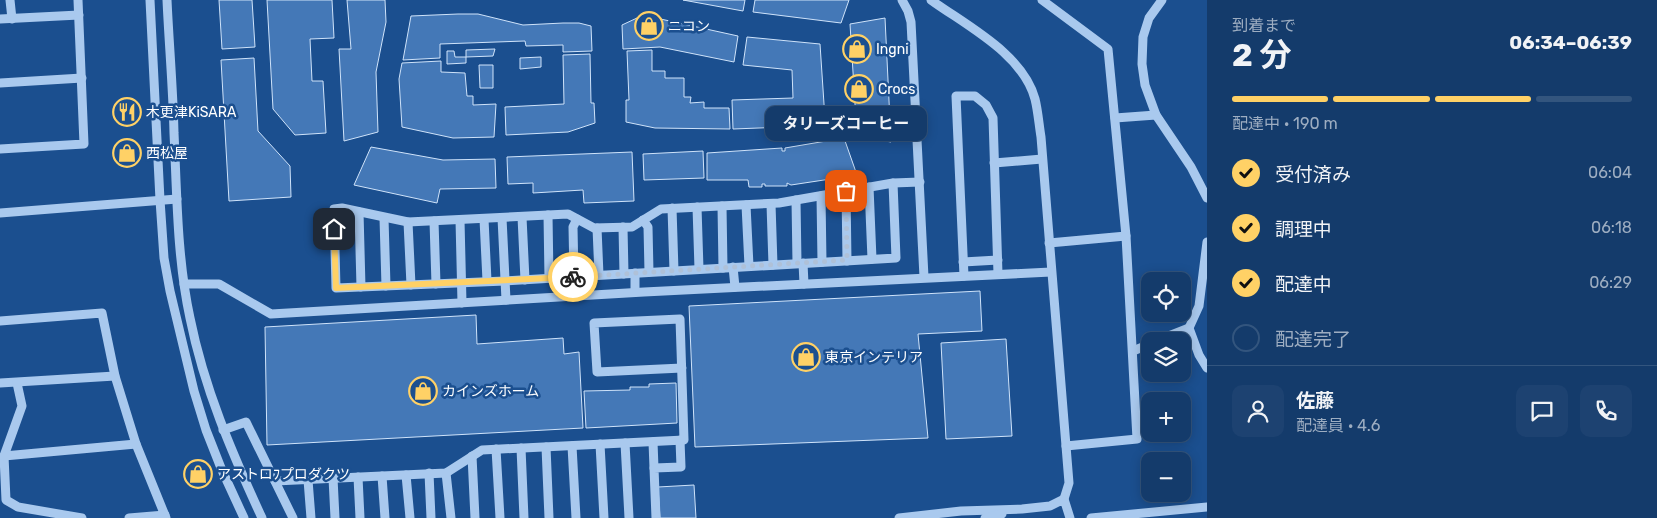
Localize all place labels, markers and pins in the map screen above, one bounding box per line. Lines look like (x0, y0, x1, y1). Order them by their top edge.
shop icon: ニコン (634, 11, 664, 41)
place label: ニコン (668, 18, 710, 35)
shop icon: Ingni (842, 34, 872, 64)
place label: Ingni (876, 41, 909, 58)
shop icon: Crocs (844, 74, 874, 104)
place label: Crocs (878, 81, 915, 98)
restaurant icon: 木更津KiSARA (112, 97, 142, 127)
place label: 木更津KiSARA (146, 104, 237, 121)
callout: タリーズコーヒー (765, 106, 927, 141)
shop icon: 西松屋 (112, 138, 142, 168)
place label: 西松屋 (146, 145, 188, 162)
pin (825, 170, 867, 212)
pin (313, 208, 355, 250)
shop icon: 東京インテリア (791, 342, 821, 372)
place label: 東京インテリア (825, 349, 923, 366)
shop icon: カインズホーム (408, 376, 438, 406)
place label: カインズホーム (442, 383, 539, 400)
shop icon: アストロﾌプロダクツ (183, 459, 213, 489)
place label: アストロﾌプロダクツ (217, 466, 350, 483)

